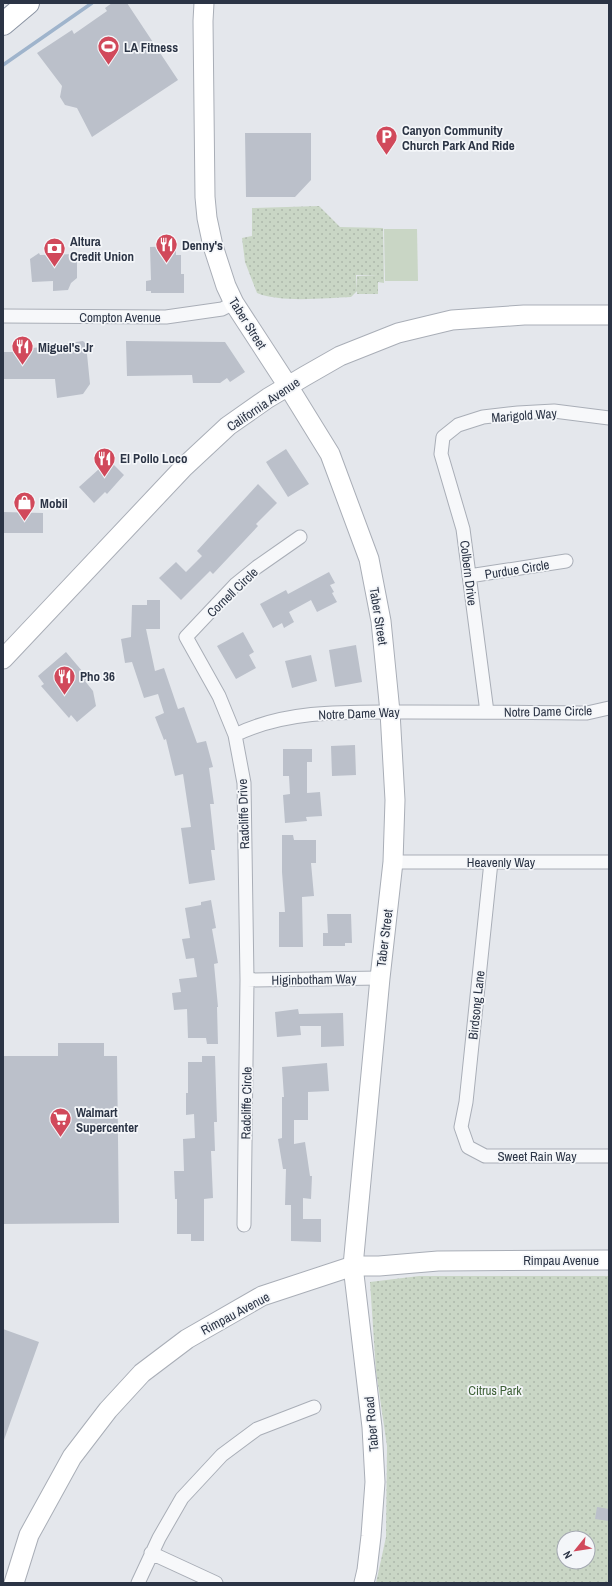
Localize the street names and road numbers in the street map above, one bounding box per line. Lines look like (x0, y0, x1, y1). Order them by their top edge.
street label: Taber Street (225, 294, 270, 353)
street label: Compton Avenue (79, 309, 161, 326)
street label: California Avenue (223, 374, 303, 435)
street label: Marigold Way (491, 405, 558, 426)
street label: Colbern Drive (456, 539, 481, 607)
street label: Purdue Circle (484, 556, 551, 583)
street label: Cornell Circle (203, 564, 262, 621)
street label: Taber Street (366, 586, 391, 646)
street label: Notre Dame Circle (504, 702, 592, 721)
street label: Notre Dame Way (318, 704, 401, 723)
street label: Radcliffe Drive (234, 778, 253, 849)
street label: Heavenly Way (467, 854, 536, 871)
street label: Taber Street (373, 908, 396, 968)
street label: Higinbotham Way (271, 970, 357, 989)
street label: Birdsong Lane (464, 970, 489, 1040)
street label: Radcliffe Circle (237, 1066, 256, 1139)
street label: Sweet Rain Way (497, 1148, 577, 1165)
street label: Rimpau Avenue (523, 1252, 599, 1269)
street label: Rimpau Avenue (198, 1288, 273, 1339)
street label: Taber Road (361, 1396, 382, 1452)

